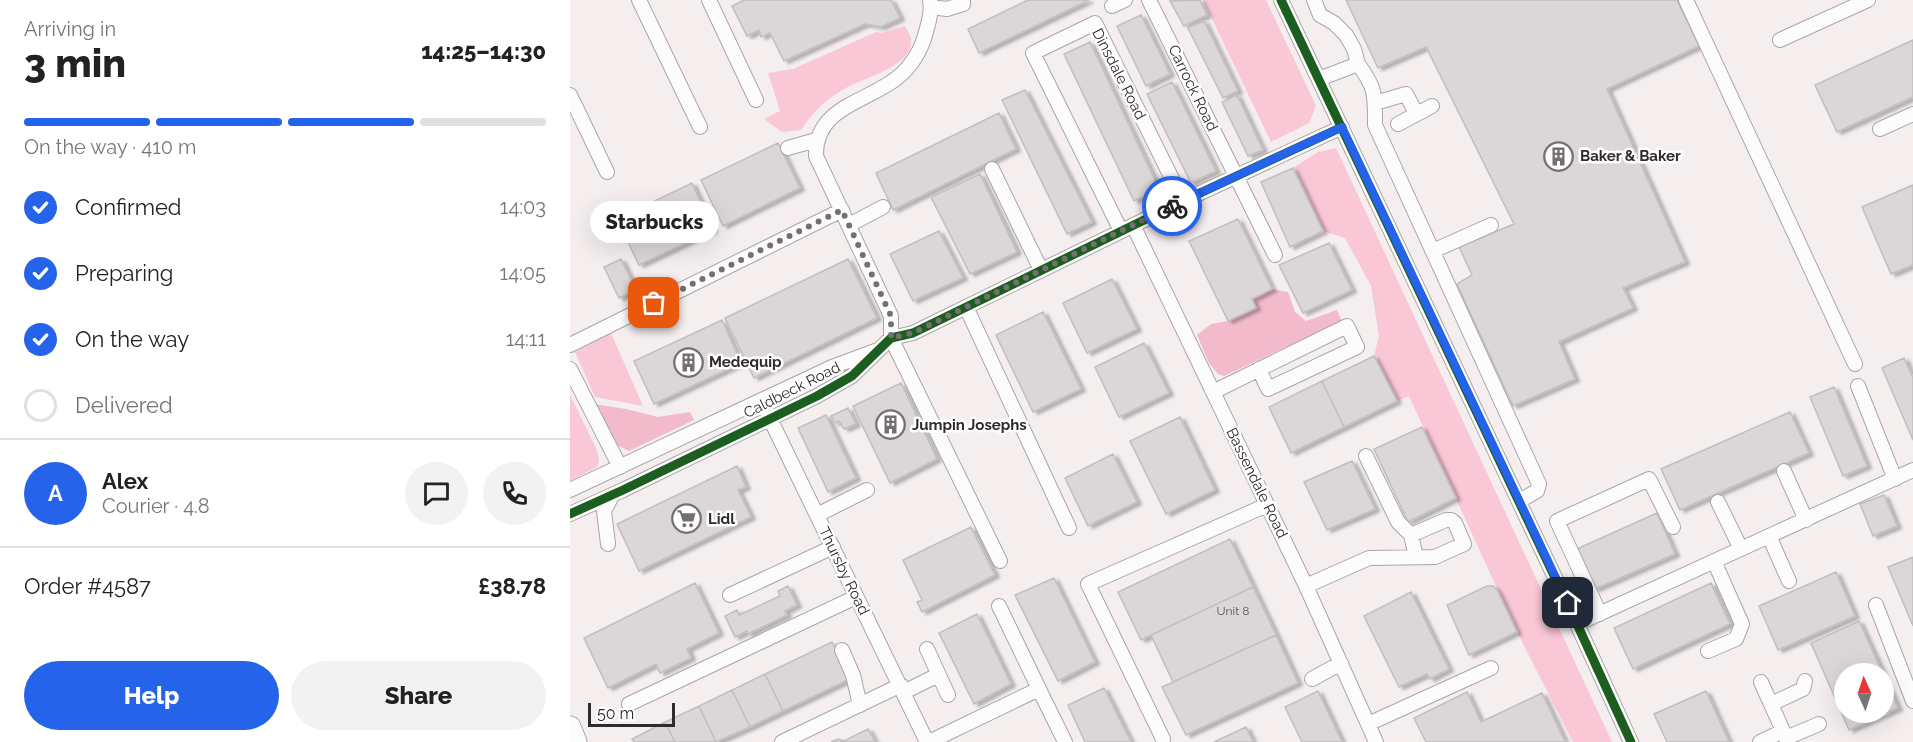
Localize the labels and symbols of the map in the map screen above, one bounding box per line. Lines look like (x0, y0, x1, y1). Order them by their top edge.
street label: Dinsdale Road (1088, 25, 1150, 123)
street label: Carrock Road (1164, 42, 1222, 134)
building icon: Baker & Baker (1543, 140, 1575, 172)
place label: Baker & Baker (1580, 147, 1681, 165)
courier (1142, 176, 1202, 236)
callout: Starbucks (590, 201, 718, 243)
pin (628, 277, 679, 328)
building icon: Medequip (672, 346, 704, 378)
place label: Medequip (709, 353, 782, 371)
street label: Caldbeck Road (741, 358, 843, 422)
building icon: Jumpin Josephs (875, 409, 907, 441)
place label: Jumpin Josephs (912, 416, 1027, 434)
street label: Bassendale Road (1223, 425, 1291, 541)
supermarket icon: Lidl (671, 503, 703, 535)
place label: Lidl (708, 510, 735, 528)
street label: Thursby Road (815, 524, 873, 618)
pin (1542, 577, 1593, 628)
house number: Unit 8 (1217, 604, 1249, 618)
north arrow (1834, 663, 1894, 723)
scale bar (588, 700, 675, 728)

